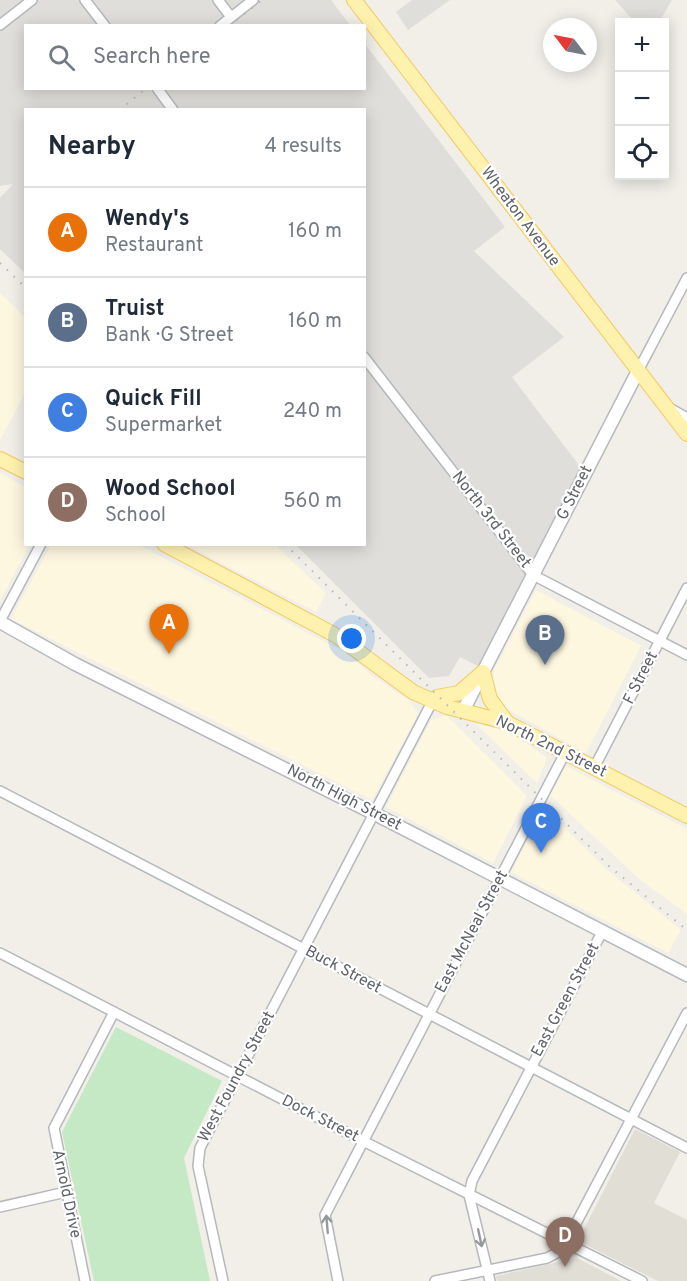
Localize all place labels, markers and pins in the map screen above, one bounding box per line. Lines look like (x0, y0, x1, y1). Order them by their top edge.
pin: A (150, 604, 188, 654)
pin: B (526, 616, 564, 665)
pin: C (522, 804, 560, 853)
pin: D (546, 1218, 584, 1267)

